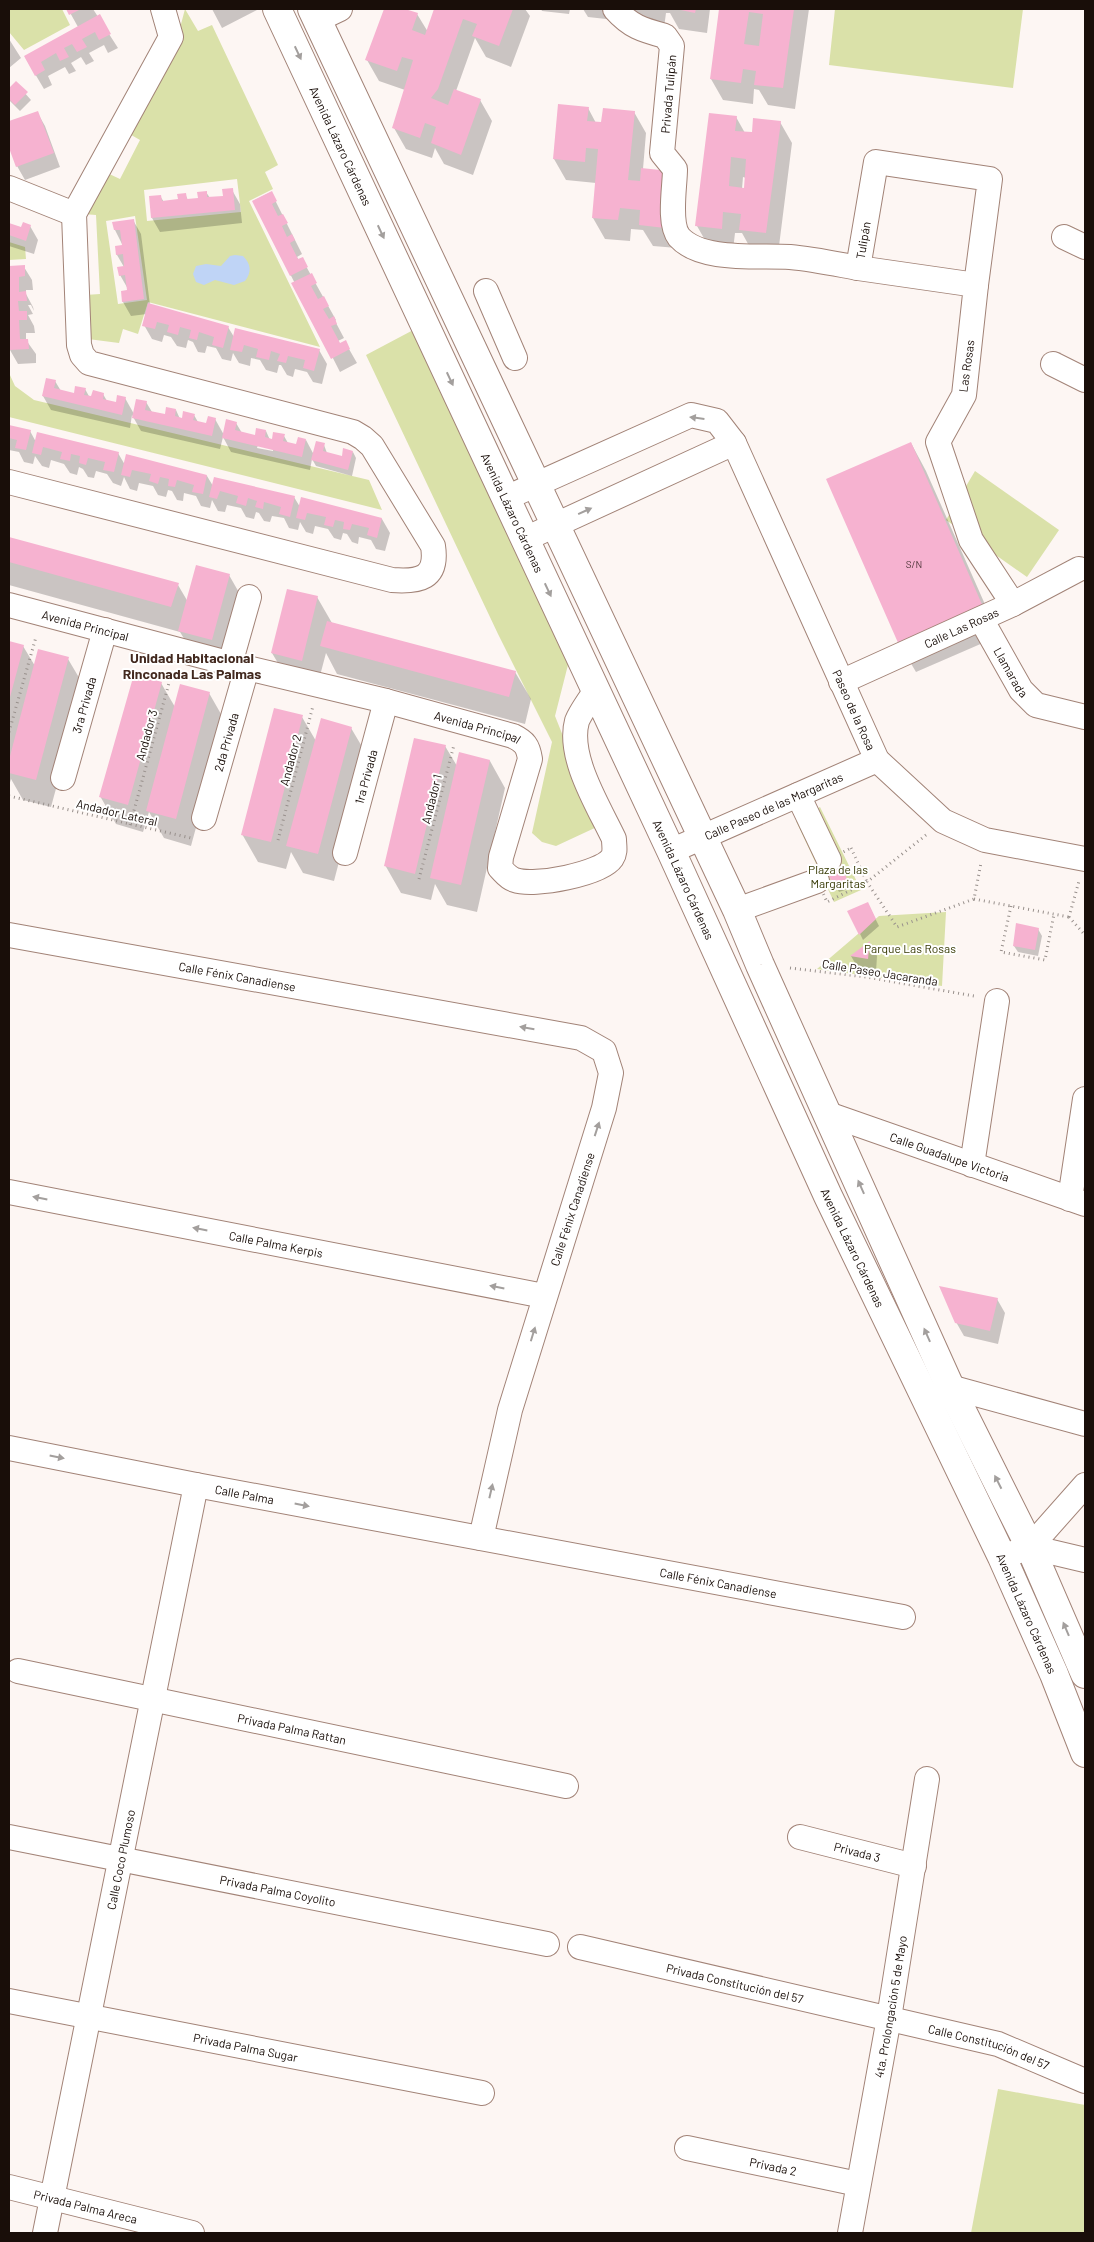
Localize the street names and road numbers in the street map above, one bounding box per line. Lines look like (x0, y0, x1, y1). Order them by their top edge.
street label: Privada Tulipán (658, 54, 678, 134)
street label: Avenida Lázaro Cárdenas (307, 84, 375, 208)
street label: Tulipán (853, 220, 873, 260)
street label: Las Rosas (955, 339, 977, 393)
street label: Avenida Lázaro Cárdenas (479, 451, 547, 575)
street label: Calle Las Rosas (922, 604, 1001, 650)
street label: Avenida Principal (40, 607, 130, 643)
street label: Llamarada (991, 645, 1031, 700)
street label: Paseo de la Rosa (830, 667, 879, 752)
street label: 3ra Privada (69, 675, 98, 735)
street label: Andador 3 (132, 708, 160, 762)
street label: Avenida Principal (433, 708, 524, 746)
street label: 2da Privada (211, 711, 241, 773)
street label: Andador 2 (276, 733, 304, 787)
street label: 1ra Privada (352, 748, 380, 806)
street label: Calle Paseo de las Margaritas (702, 769, 845, 842)
street label: Andador 1 (418, 773, 444, 825)
street label: Andador Lateral (75, 796, 159, 828)
street label: Avenida Lázaro Cárdenas (650, 817, 717, 942)
street label: Calle Paseo Jacaranda (821, 956, 939, 988)
street label: Calle Fénix Canadiense (178, 959, 297, 994)
street label: Calle Guadalupe Victoria (888, 1129, 1011, 1184)
street label: Calle Fénix Canadiense (547, 1150, 597, 1268)
street label: Avenida Lázaro Cárdenas (818, 1186, 888, 1310)
street label: Calle Palma Kerpis (228, 1228, 324, 1260)
street label: Calle Palma (214, 1482, 275, 1506)
street label: Avenida Lázaro Cárdenas (994, 1551, 1060, 1676)
street label: Calle Fénix Canadiense (659, 1565, 778, 1600)
street label: Privada Palma Rattan (236, 1710, 348, 1747)
street label: Calle Coco Plumoso (103, 1808, 137, 1911)
street label: Privada 3 (832, 1839, 882, 1864)
street label: Privada Palma Coyolito (219, 1872, 337, 1909)
street label: 4ta. Prolongación 5 de Mayo (871, 1934, 909, 2079)
street label: Privada Constitución del 57 (665, 1960, 805, 2006)
street label: Calle Constitución del 57 (927, 2021, 1052, 2072)
street label: Privada Palma Sugar (192, 2030, 300, 2064)
street label: Privada 2 (748, 2154, 798, 2178)
street label: Privada Palma Areca (32, 2187, 139, 2226)

